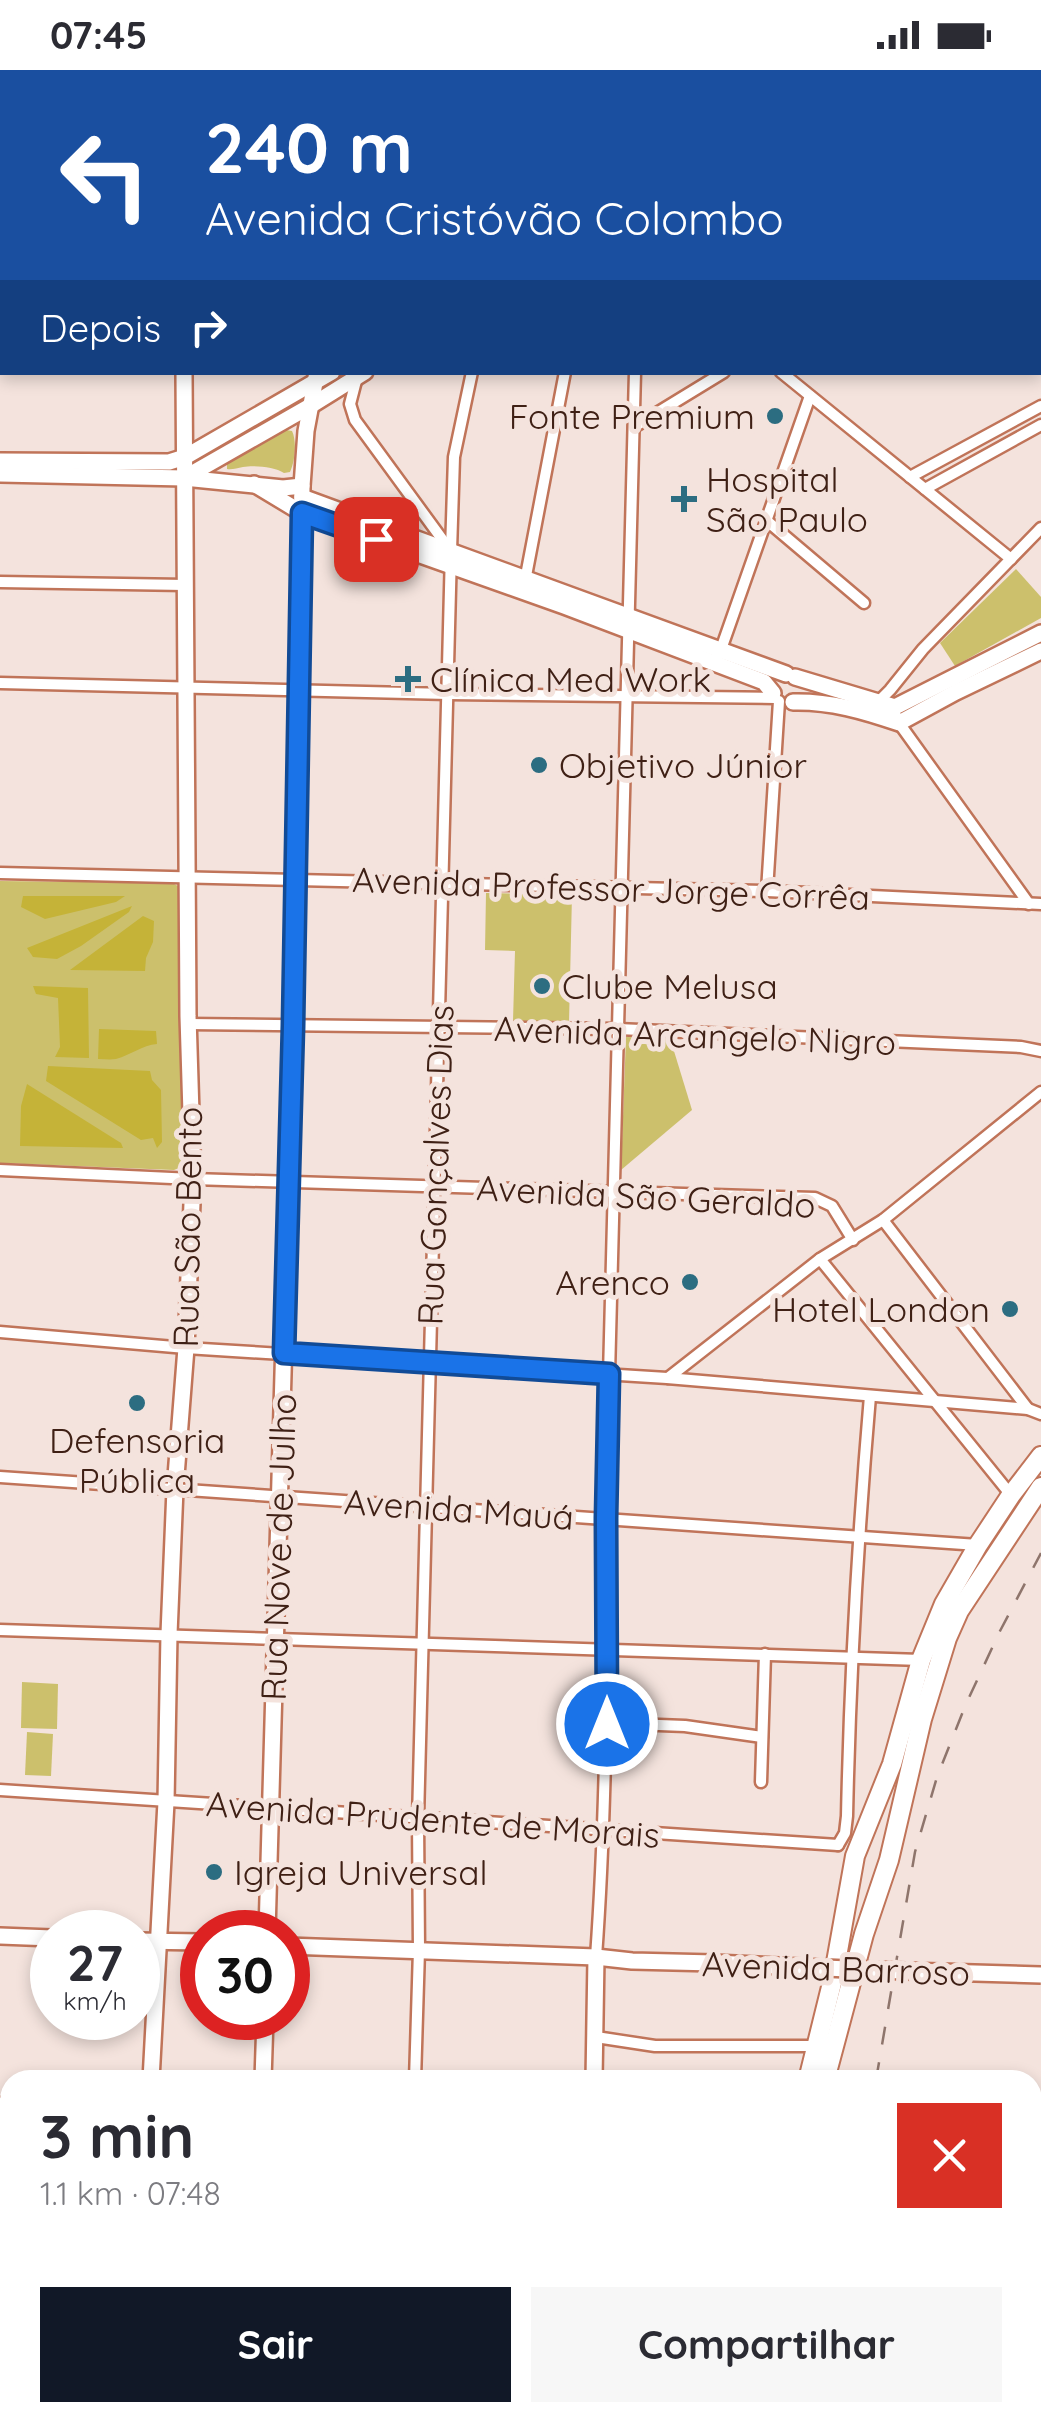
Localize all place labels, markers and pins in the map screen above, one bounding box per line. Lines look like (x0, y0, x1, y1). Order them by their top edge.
place label: Fonte Premium (509, 394, 755, 438)
marker: Fonte Premium (764, 405, 786, 427)
place label: Hospital São Paulo (706, 457, 868, 541)
marker: Hospital São Paulo (671, 486, 697, 512)
pin (334, 497, 419, 582)
place label: Clínica Med Work (430, 657, 711, 701)
marker: Clínica Med Work (395, 666, 421, 692)
place label: Objetivo Júnior (559, 743, 807, 787)
marker: Objetivo Júnior (528, 754, 550, 776)
place label: Clube Melusa (562, 964, 778, 1008)
marker: Clube Melusa (531, 975, 553, 997)
place label: Arenco (555, 1260, 670, 1304)
marker: Arenco (679, 1271, 701, 1293)
place label: Hotel London (772, 1287, 990, 1331)
marker: Hotel London (999, 1298, 1021, 1320)
marker: Defensoria Pública (126, 1392, 148, 1414)
place label: Defensoria Pública (49, 1418, 225, 1502)
place label: Igreja Universal (234, 1850, 488, 1894)
marker: Igreja Universal (203, 1861, 225, 1883)

